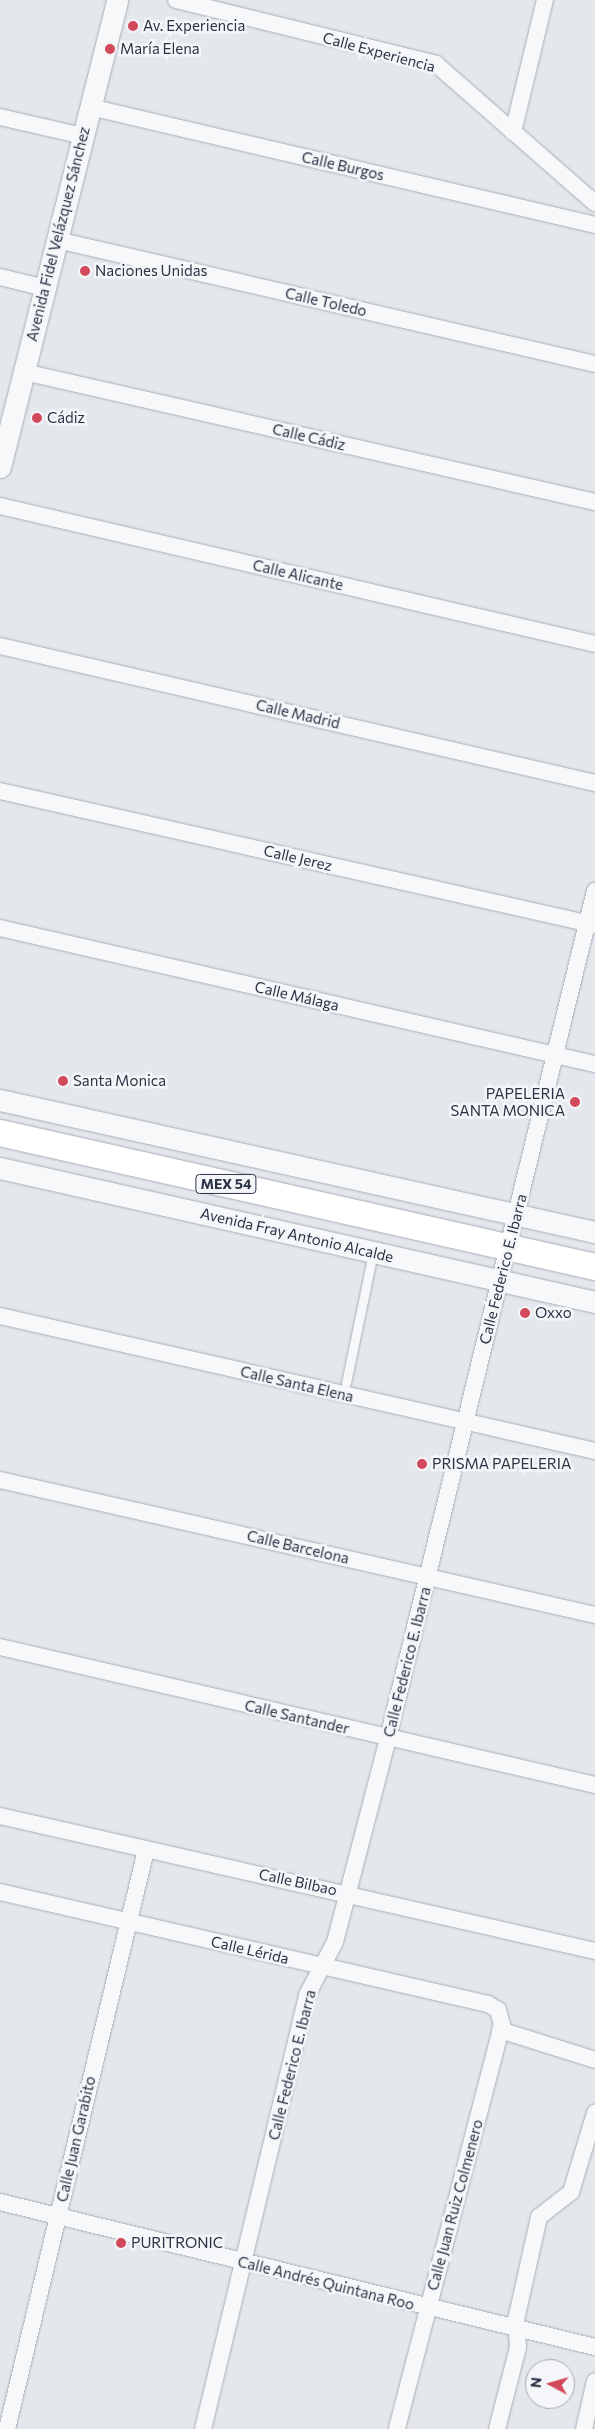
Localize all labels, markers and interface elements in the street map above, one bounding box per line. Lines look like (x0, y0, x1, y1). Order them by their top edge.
place label: Av. Experiencia (143, 17, 245, 35)
marker: Av. Experiencia (127, 20, 139, 32)
street label: Calle Experiencia (321, 28, 437, 76)
place label: María Elena (120, 40, 200, 58)
marker: María Elena (104, 43, 116, 55)
street label: Avenida Fidel Velázquez Sánchez (23, 125, 93, 343)
street label: Calle Burgos (300, 148, 386, 184)
place label: Naciones Unidas (95, 262, 207, 280)
marker: Naciones Unidas (79, 265, 91, 277)
street label: Calle Toledo (283, 284, 369, 320)
place label: Cádiz (47, 409, 85, 427)
marker: Cádiz (31, 412, 43, 424)
street label: Calle Cádiz (271, 420, 347, 454)
street label: Calle Alicante (251, 556, 345, 594)
street label: Calle Madrid (254, 696, 342, 732)
street label: Calle Jerez (262, 841, 334, 875)
street label: Calle Málaga (253, 978, 341, 1014)
place label: Santa Monica (73, 1072, 166, 1090)
marker: Santa Monica (57, 1075, 69, 1087)
place label: PAPELERIA SANTA MONICA (451, 1084, 565, 1119)
marker: PAPELERIA SANTA MONICA (569, 1096, 581, 1108)
road number: MEX 54 (195, 1172, 257, 1196)
street label: Calle Federico E. Ibarra (476, 1192, 530, 1346)
street label: Avenida Fray Antonio Alcalde (199, 1204, 395, 1266)
place label: Oxxo (535, 1304, 572, 1322)
marker: Oxxo (519, 1307, 531, 1319)
street label: Calle Santa Elena (239, 1362, 355, 1406)
place label: PRISMA PAPELERIA (432, 1455, 571, 1473)
marker: PRISMA PAPELERIA (416, 1458, 428, 1470)
street label: Calle Barcelona (245, 1526, 351, 1568)
street label: Calle Federico E. Ibarra (380, 1585, 434, 1739)
street label: Calle Santander (243, 1696, 351, 1738)
street label: Calle Bilbao (257, 1865, 339, 1899)
street label: Calle Lérida (209, 1932, 291, 1968)
street label: Calle Federico E. Ibarra (265, 1988, 319, 2142)
street label: Calle Juan Garabito (53, 2074, 99, 2204)
street label: Calle Juan Ruiz Colmenero (423, 2117, 487, 2293)
place label: PURITRONIC (131, 2234, 223, 2252)
marker: PURITRONIC (115, 2237, 127, 2249)
street label: Calle Andrés Quintana Roo (236, 2252, 416, 2314)
north arrow (525, 2359, 575, 2409)
text: N (527, 2376, 545, 2389)

